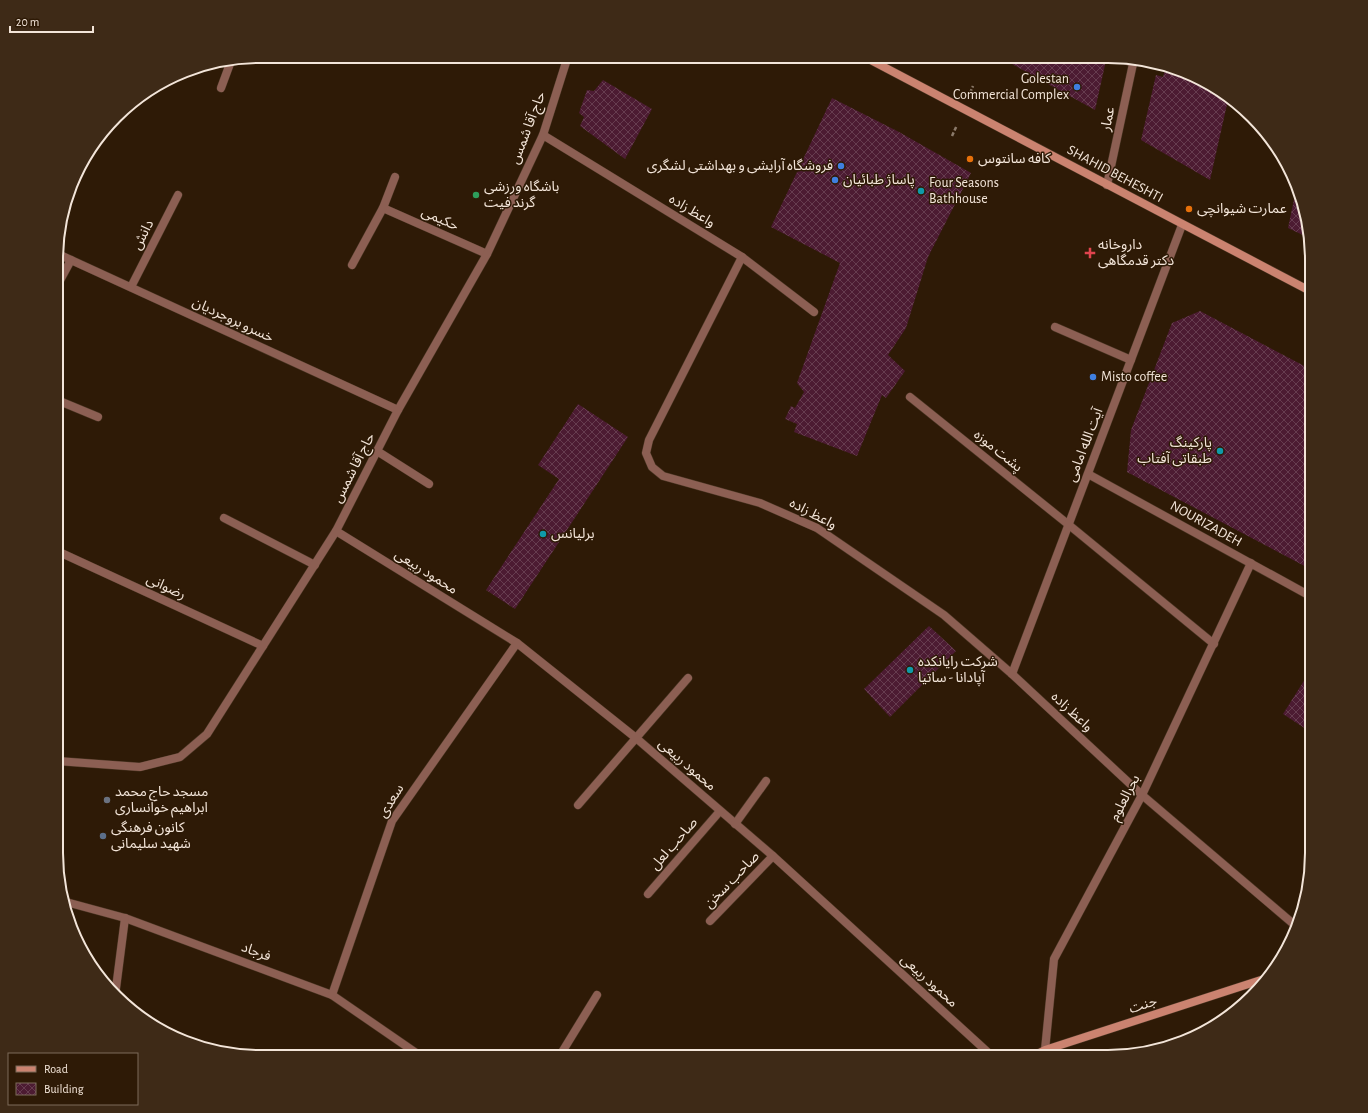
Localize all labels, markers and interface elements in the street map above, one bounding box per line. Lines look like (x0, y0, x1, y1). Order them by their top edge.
scale bar (10, 8, 93, 34)
text: 20 m (16, 16, 39, 28)
place label: Golestan Commercial Complex (953, 72, 1069, 102)
marker: Golestan Commercial Complex (1072, 82, 1082, 92)
street label: حاج آقا شمس (507, 90, 551, 167)
street label: عمار (1098, 106, 1118, 134)
street label: SHAHID BEHESHTI (1065, 143, 1165, 205)
place label: کافه سانتوس (978, 152, 1051, 167)
marker: کافه سانتوس (965, 154, 975, 164)
place label: فروشگاه آرایشی و بهداشتی لشگری (647, 158, 833, 174)
marker: فروشگاه آرایشی و بهداشتی لشگری (836, 161, 846, 171)
place label: پاساژ طبائیان (843, 173, 915, 189)
marker: پاساژ طبائیان (830, 175, 840, 185)
place label: Four Seasons Bathhouse (929, 176, 999, 206)
place label: باشگاه ورزشی گرند فیت (484, 179, 560, 211)
marker: Four Seasons Bathhouse (916, 186, 926, 196)
marker: باشگاه ورزشی گرند فیت (471, 190, 481, 200)
street label: واعظ زاده (666, 192, 717, 231)
place label: عمارت شیوانچی (1197, 202, 1287, 218)
marker: عمارت شیوانچی (1184, 204, 1194, 214)
street label: حکیمی (419, 205, 461, 234)
street label: دانش (130, 217, 157, 253)
place label: داروخانه دکتر قدمگاهی (1098, 238, 1174, 269)
marker: داروخانه دکتر قدمگاهی (1085, 248, 1095, 258)
street label: خسرو بروجردیان (190, 295, 276, 346)
place label: Misto coffee (1101, 370, 1167, 384)
marker: Misto coffee (1088, 372, 1098, 382)
street label: آیت الله امامی (1064, 405, 1107, 484)
street label: پشت موزه (970, 427, 1025, 476)
street label: حاج آقا شمس (330, 430, 380, 507)
place label: پارکینگ طبقاتی آفتاب (1137, 435, 1212, 467)
marker: پارکینگ طبقاتی آفتاب (1215, 446, 1225, 456)
street label: واعظ زاده (787, 496, 839, 533)
street label: NOURIZADEH (1168, 499, 1244, 549)
place label: برلیانس (551, 527, 595, 542)
marker: برلیانس (538, 529, 548, 539)
street label: محمود ربیعی (392, 547, 460, 598)
street label: رضوانی (144, 572, 188, 603)
place label: شرکت رایانکده آپادانا - ساتیا (918, 655, 998, 687)
marker: شرکت رایانکده آپادانا - ساتیا (905, 665, 915, 675)
street label: واعظ زاده (1048, 689, 1095, 735)
street label: محمود ربیعی (655, 736, 718, 794)
street label: بحرالعلوم (1107, 772, 1145, 825)
street label: سعدی (375, 782, 407, 821)
place label: مسجد حاج محمد ابراهیم خوانساری (115, 785, 208, 818)
marker: مسجد حاج محمد ابراهیم خوانساری (102, 795, 112, 805)
street label: صاحب لعل (648, 815, 701, 873)
place label: کانون فرهنگی شهید سلیمانی (111, 820, 191, 852)
marker: کانون فرهنگی شهید سلیمانی (98, 831, 108, 841)
street label: صاحب سخن (702, 849, 763, 912)
street label: فرجاد (239, 940, 273, 965)
street label: محمود ربیعی (897, 952, 960, 1011)
street label: جنت (1127, 994, 1159, 1016)
legend (8, 1053, 138, 1105)
text: Road (44, 1063, 68, 1075)
text: Building (44, 1083, 84, 1095)

